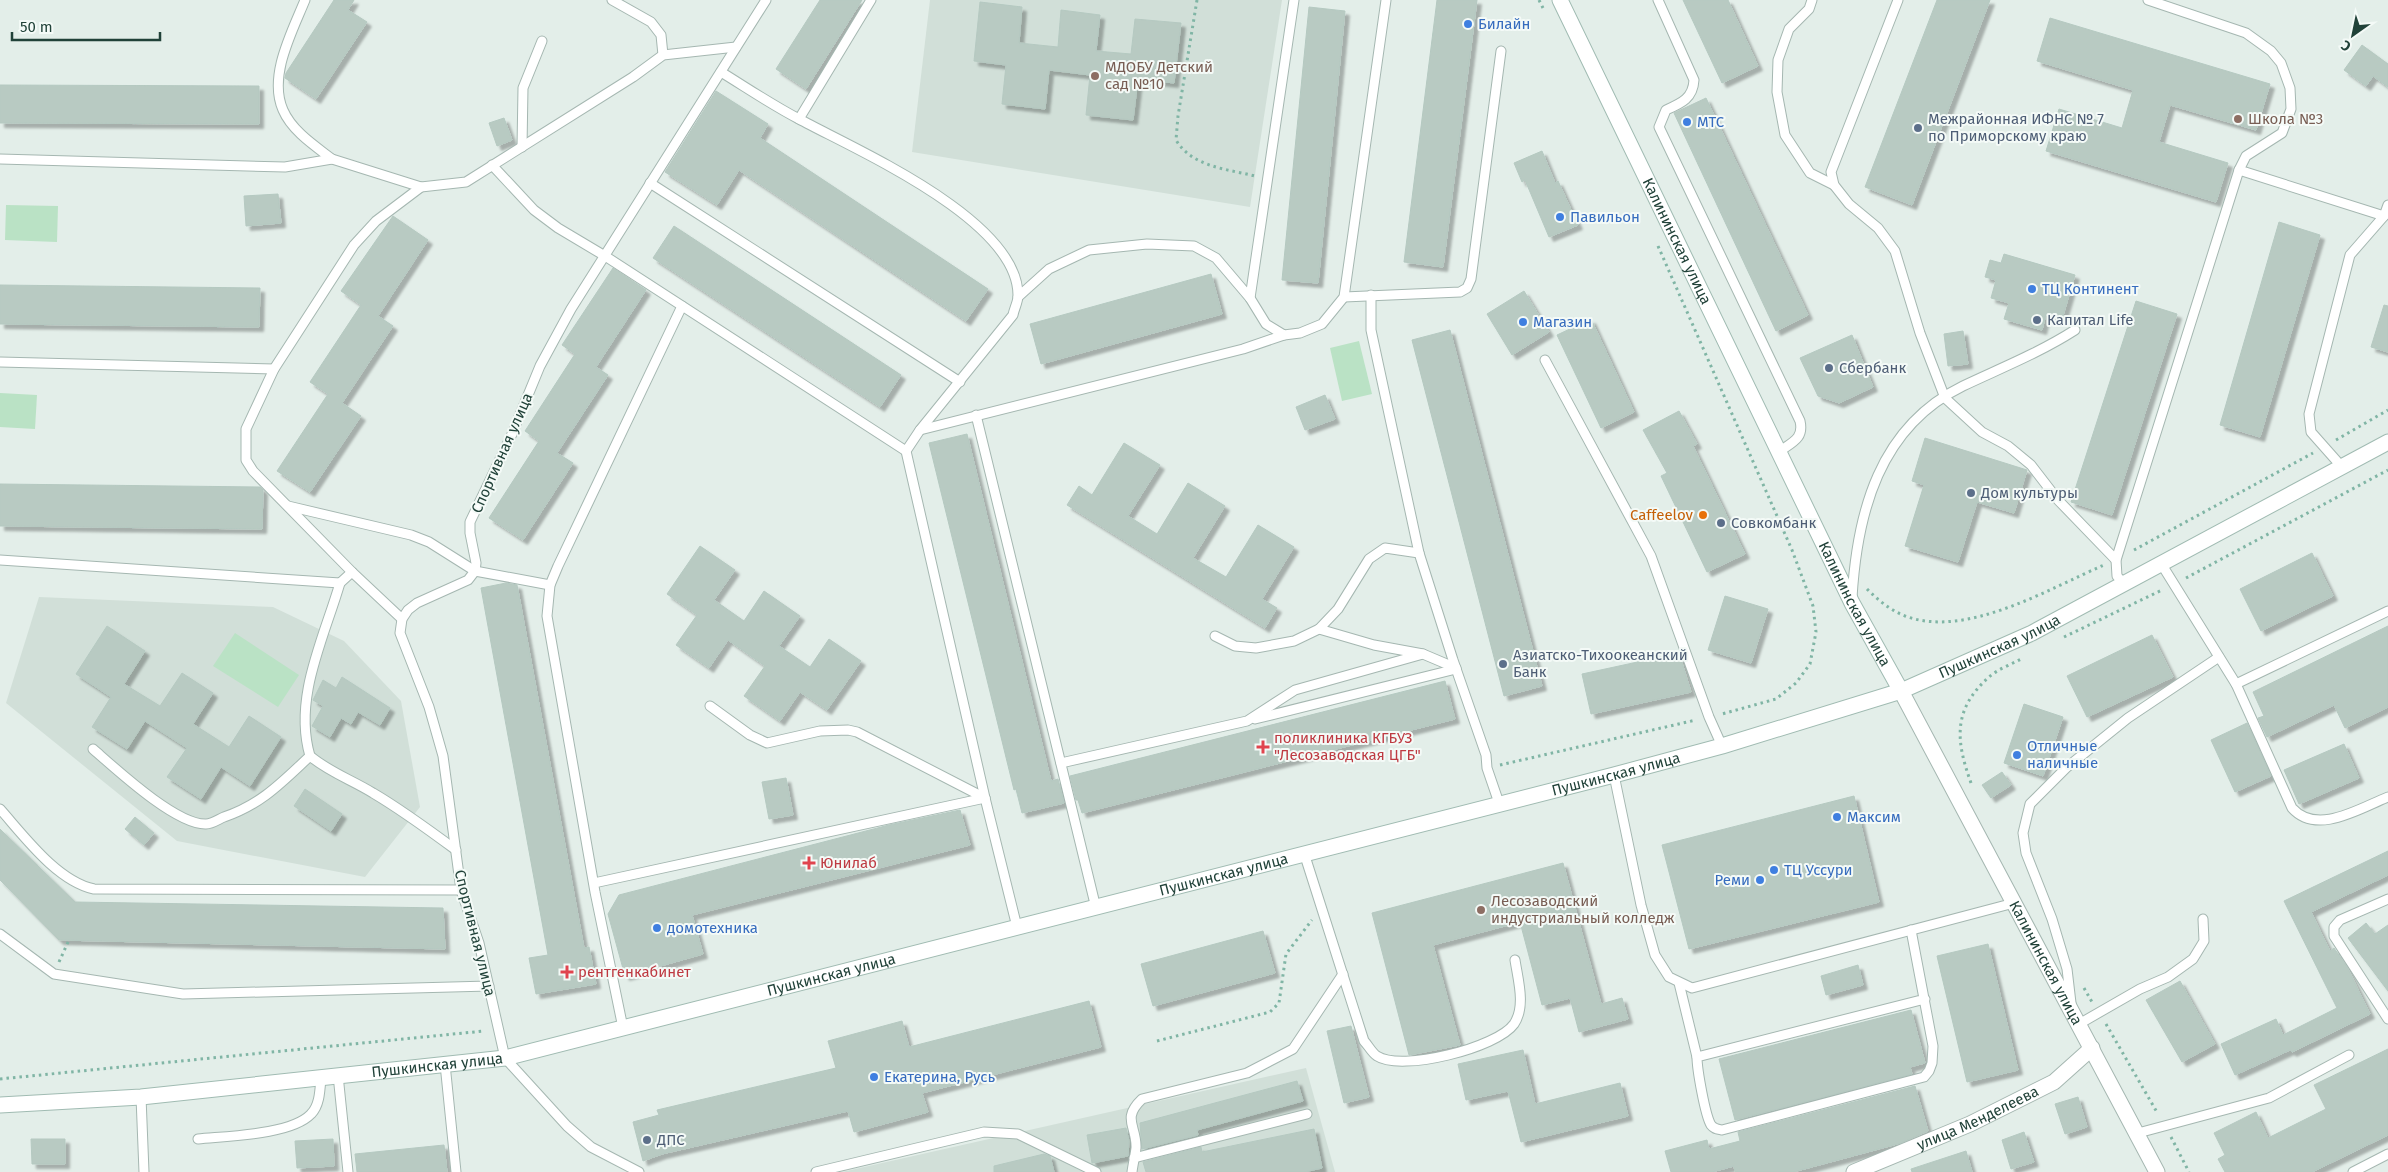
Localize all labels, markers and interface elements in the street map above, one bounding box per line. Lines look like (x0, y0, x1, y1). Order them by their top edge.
scale bar (12, 10, 160, 42)
north arrow (2328, 10, 2378, 60)
place label: Билайн (1478, 15, 1530, 33)
text: 50 m (20, 18, 53, 36)
marker: Билайн (1462, 18, 1474, 30)
text: С (2338, 36, 2354, 55)
place label: МДОБУ Детский сад №10 (1105, 58, 1213, 93)
marker: МДОБУ Детский сад №10 (1089, 70, 1101, 82)
place label: Межрайонная ИФНС № 7 по Приморскому краю (1928, 110, 2104, 145)
place label: Школа №3 (2248, 110, 2323, 128)
place label: МТС (1697, 113, 1725, 131)
marker: Школа №3 (2232, 113, 2244, 125)
marker: МТС (1681, 116, 1693, 128)
marker: Межрайонная ИФНС № 7 по Приморскому краю (1912, 122, 1924, 134)
street label: Калининская улица (1639, 175, 1715, 307)
place label: Павильон (1570, 208, 1640, 226)
marker: Павильон (1554, 211, 1566, 223)
place label: ТЦ Континент (2042, 280, 2139, 298)
marker: ТЦ Континент (2026, 283, 2038, 295)
place label: Капитал Life (2047, 311, 2133, 329)
place label: Магазин (1533, 313, 1592, 331)
marker: Капитал Life (2031, 314, 2043, 326)
marker: Магазин (1517, 316, 1529, 328)
place label: Сбербанк (1839, 359, 1907, 377)
marker: Сбербанк (1823, 362, 1835, 374)
street label: Спортивная улица (467, 390, 537, 516)
place label: Дом культуры (1980, 484, 2078, 502)
marker: Дом культуры (1965, 487, 1977, 499)
place label: Caffeelov (1630, 506, 1694, 524)
marker: Caffeelov (1697, 509, 1709, 521)
place label: Совкомбанк (1731, 514, 1816, 532)
marker: Совкомбанк (1715, 517, 1727, 529)
street label: Калининская улица (1815, 539, 1895, 670)
street label: Пушкинская улица (1936, 610, 2063, 682)
place label: Азиатско-Тихоокеанский Банк (1513, 646, 1688, 681)
marker: Азиатско-Тихоокеанский Банк (1497, 658, 1509, 670)
place label: поликлиника КГБУЗ "Лесозаводская ЦГБ" (1274, 729, 1421, 764)
place label: Отличные наличные (2027, 737, 2098, 772)
marker: поликлиника КГБУЗ "Лесозаводская ЦГБ" (1256, 740, 1270, 754)
street label: Пушкинская улица (1550, 749, 1682, 800)
marker: Отличные наличные (2011, 749, 2023, 761)
place label: Максим (1847, 808, 1901, 826)
marker: Максим (1831, 811, 1843, 823)
street label: Пушкинская улица (1157, 850, 1290, 900)
place label: Юнилаб (820, 854, 877, 872)
marker: Юнилаб (802, 856, 816, 870)
place label: ТЦ Уссури (1784, 861, 1853, 879)
marker: ТЦ Уссури (1768, 864, 1780, 876)
street label: Спортивная улица (451, 868, 499, 998)
place label: Реми (1714, 871, 1750, 889)
marker: Реми (1754, 874, 1766, 886)
place label: Лесозаводский индустриальный колледж (1491, 892, 1675, 927)
street label: Калининская улица (2005, 898, 2086, 1028)
marker: Лесозаводский индустриальный колледж (1475, 904, 1487, 916)
place label: домотехника (667, 919, 758, 937)
marker: домотехника (651, 922, 663, 934)
street label: Пушкинская улица (765, 950, 898, 1000)
place label: рентгенкабинет (578, 963, 691, 981)
marker: рентгенкабинет (560, 965, 574, 979)
street label: Пушкинская улица (370, 1049, 504, 1081)
place label: Екатерина, Русь (884, 1068, 996, 1086)
marker: Екатерина, Русь (868, 1071, 880, 1083)
street label: улица Менделеева (1914, 1082, 2042, 1154)
place label: ДПС (656, 1131, 685, 1149)
marker: ДПС (641, 1134, 653, 1146)

